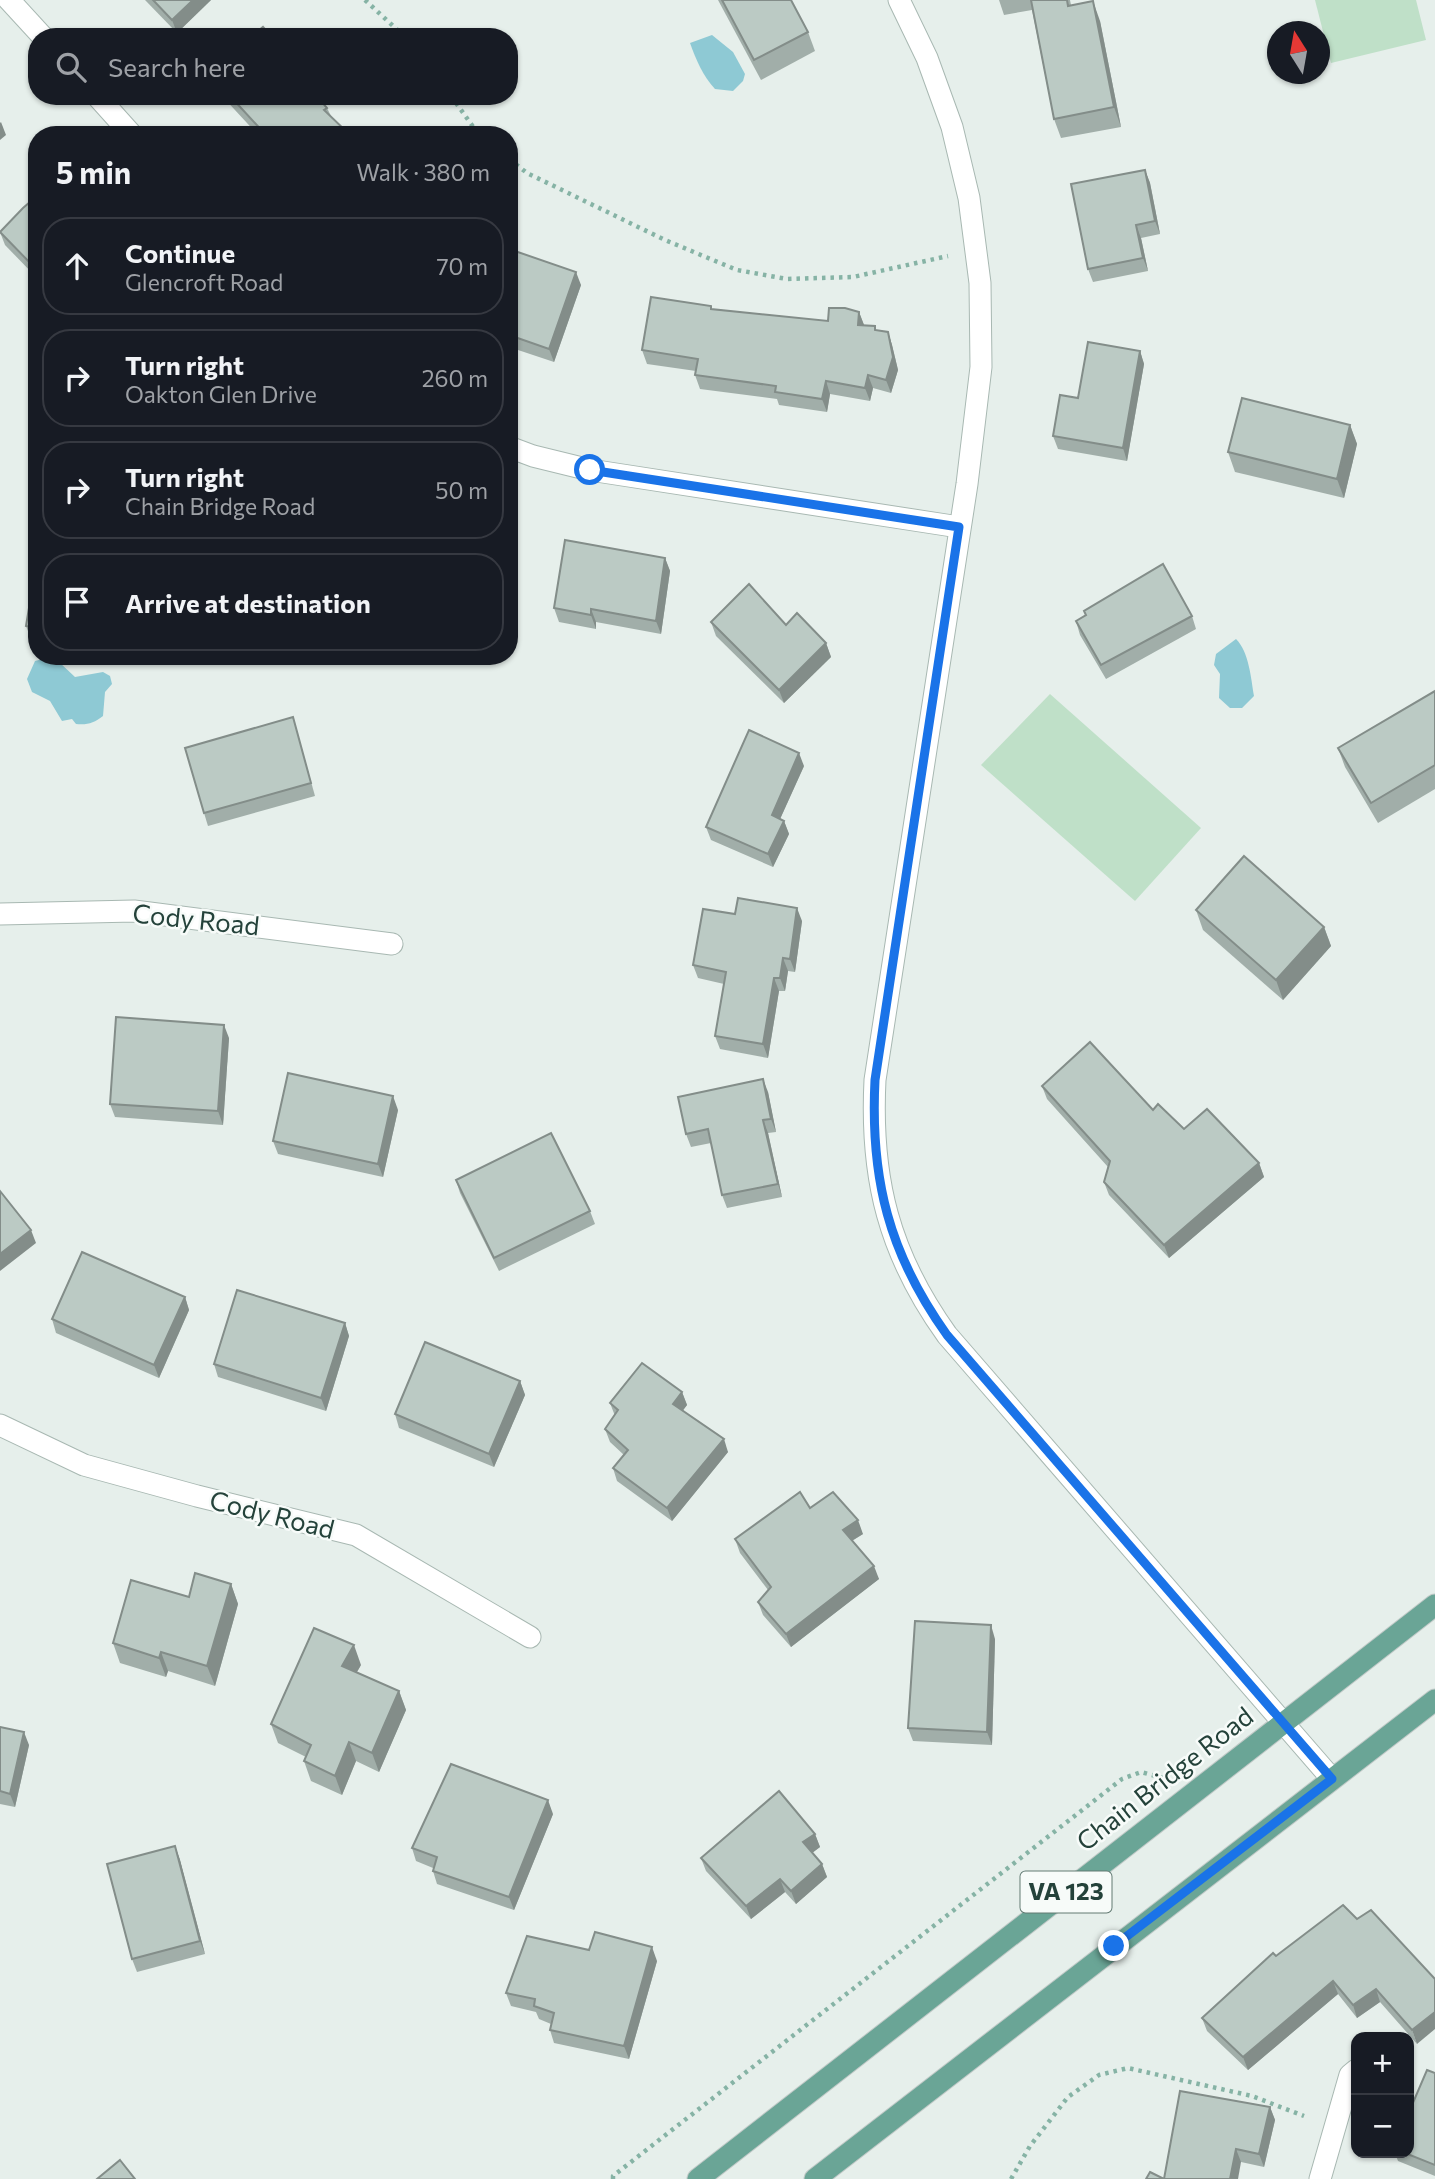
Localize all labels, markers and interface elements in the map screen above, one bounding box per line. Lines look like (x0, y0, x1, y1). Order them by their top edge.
north arrow (1267, 21, 1330, 84)
search box (28, 28, 518, 105)
icon: search (52, 48, 90, 86)
text: Search here (108, 51, 246, 82)
text: 5 min (56, 153, 131, 190)
text: Walk · 380 m (357, 158, 490, 186)
text: Continue (125, 237, 235, 268)
icon: ahead (58, 247, 96, 285)
text: 70 m (436, 252, 488, 280)
text: Glencroft Road (125, 268, 283, 296)
text: Turn right (125, 349, 244, 380)
icon: right (58, 359, 96, 397)
text: 260 m (422, 364, 488, 392)
text: Oakton Glen Drive (125, 380, 317, 408)
route start (574, 454, 605, 485)
text: Turn right (125, 461, 244, 492)
icon: right (58, 471, 96, 509)
text: 50 m (435, 476, 488, 504)
text: Chain Bridge Road (125, 492, 315, 520)
icon: arrive (58, 583, 96, 621)
text: Arrive at destination (125, 587, 371, 618)
street label: Cody Road (131, 896, 261, 941)
street label: Cody Road (207, 1483, 338, 1544)
street label: Chain Bridge Road (1070, 1699, 1258, 1856)
road number: VA 123 (1020, 1871, 1112, 1912)
route end (1098, 1930, 1129, 1961)
map controls (1351, 2032, 1414, 2158)
button: + (1351, 2032, 1414, 2095)
button: − (1351, 2095, 1414, 2158)

